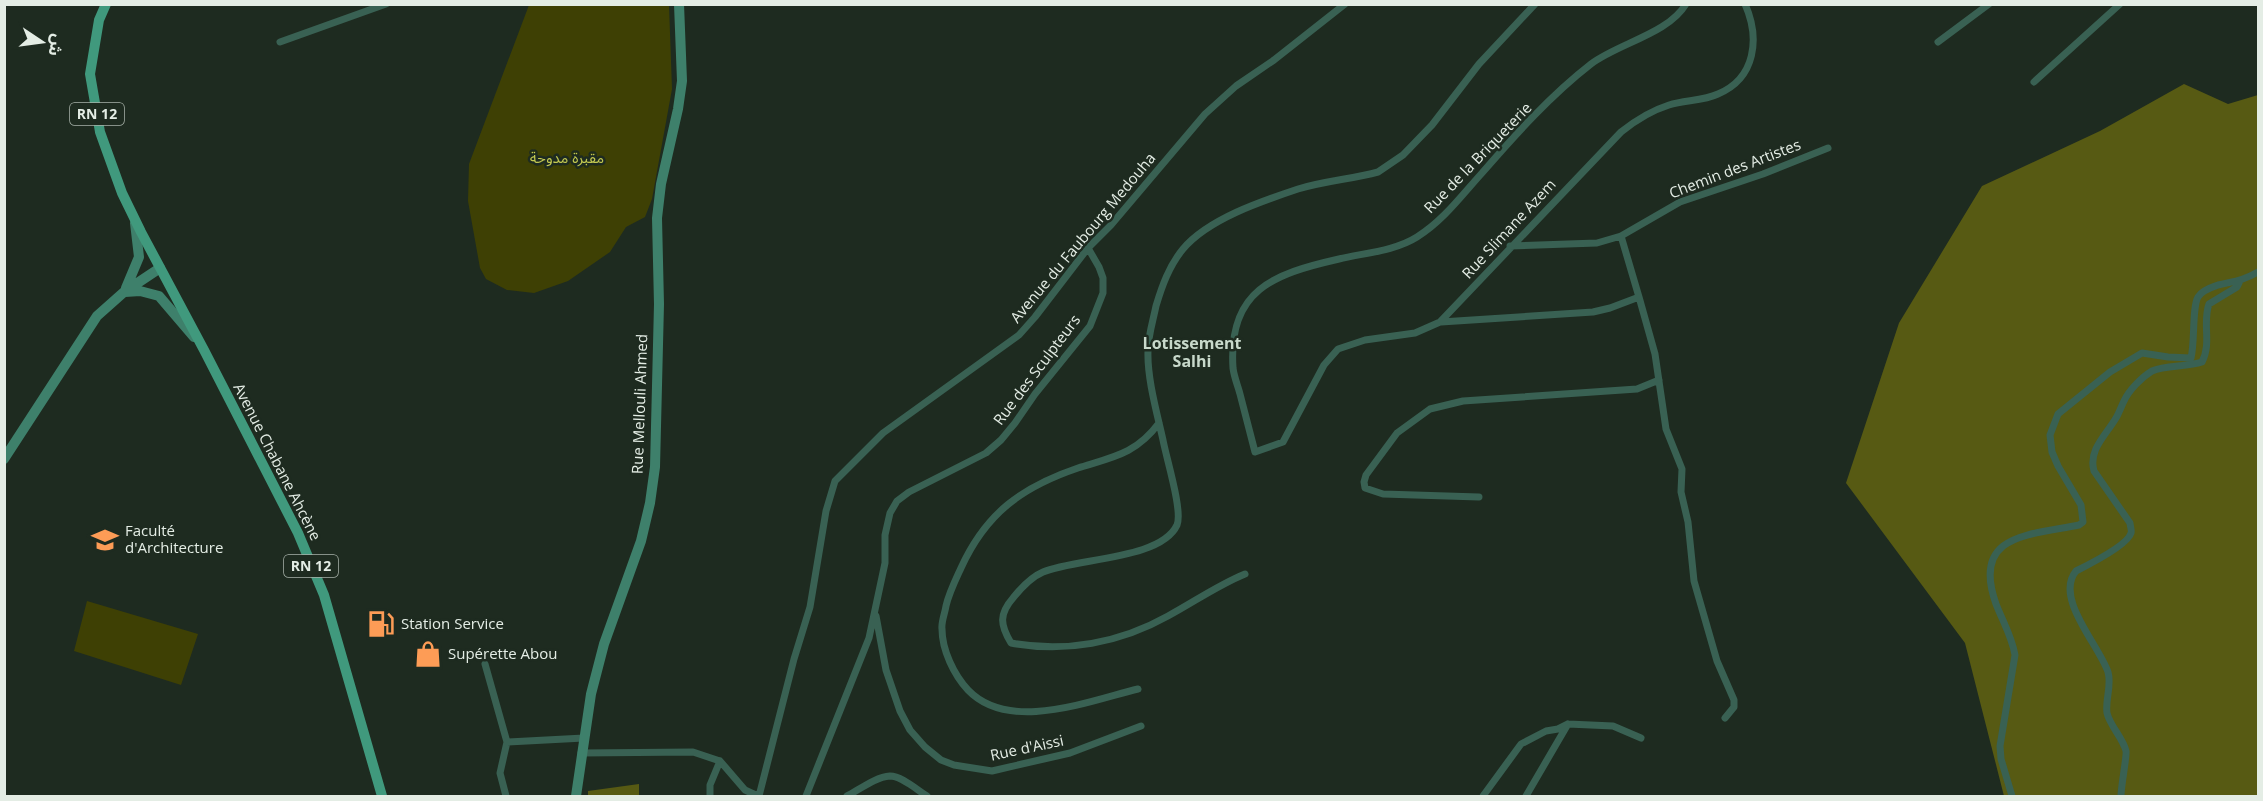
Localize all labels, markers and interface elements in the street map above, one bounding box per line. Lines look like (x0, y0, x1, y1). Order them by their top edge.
north arrow (12, 12, 72, 72)
text: ش (43, 32, 70, 59)
street label: Rue de la Briqueterie (1419, 98, 1535, 217)
road number: RN 12 (70, 103, 124, 125)
street label: Chemin des Artistes (1666, 134, 1803, 202)
park label: مقبرة مدوحة (530, 147, 604, 167)
street label: Avenue du Faubourg Medouha (1005, 148, 1159, 327)
street label: Rue Slimane Azem (1457, 174, 1560, 282)
street label: Rue des Sculpteurs (988, 310, 1084, 429)
district label: Lotissement Salhi (1143, 332, 1241, 372)
street label: Rue Mellouli Ahmed (627, 334, 651, 474)
street label: Avenue Chabane Ahcène (229, 379, 326, 544)
place label: Faculté d'Architecture (125, 520, 223, 557)
school or university icon: Faculté d'Architecture (90, 525, 120, 555)
road number: RN 12 (284, 555, 338, 577)
fuel station icon: Station Service (366, 609, 396, 639)
place label: Station Service (401, 613, 504, 633)
shop icon: Supérette Abou (413, 639, 443, 669)
place label: Supérette Abou (448, 643, 557, 663)
street label: Rue d'Aissi (988, 729, 1065, 765)

